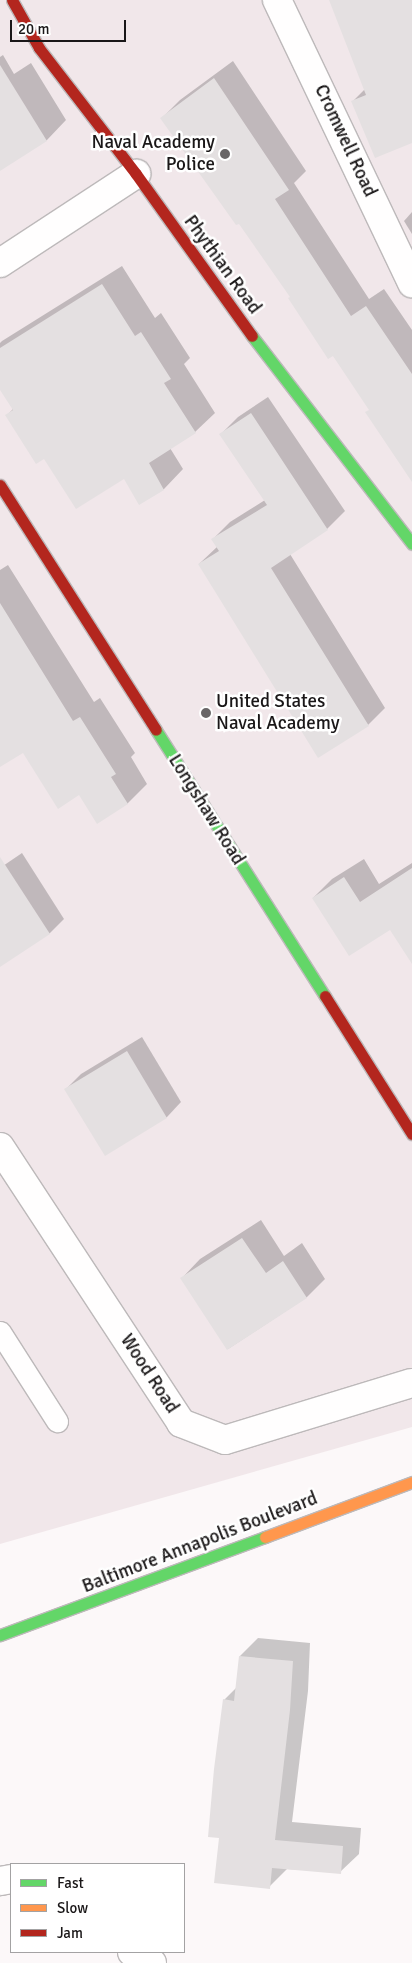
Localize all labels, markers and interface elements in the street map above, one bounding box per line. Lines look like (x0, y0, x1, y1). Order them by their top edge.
scale bar (12, 10, 129, 42)
text: 20 m (18, 20, 49, 38)
street label: Cromwell Road (309, 81, 381, 201)
place label: Naval Academy Police (91, 132, 215, 176)
marker: Naval Academy Police (219, 148, 231, 160)
street label: Phythian Road (178, 211, 266, 319)
place label: United States Naval Academy (216, 691, 340, 735)
marker: United States Naval Academy (200, 707, 212, 719)
street label: Longshaw Road (163, 750, 249, 870)
street label: Wood Road (115, 1330, 183, 1418)
street label: Baltimore Annapolis Boulevard (79, 1488, 321, 1598)
legend (10, 1863, 185, 1953)
text: Fast (57, 1874, 84, 1892)
text: Slow (57, 1899, 88, 1917)
text: Jam (57, 1924, 83, 1942)

